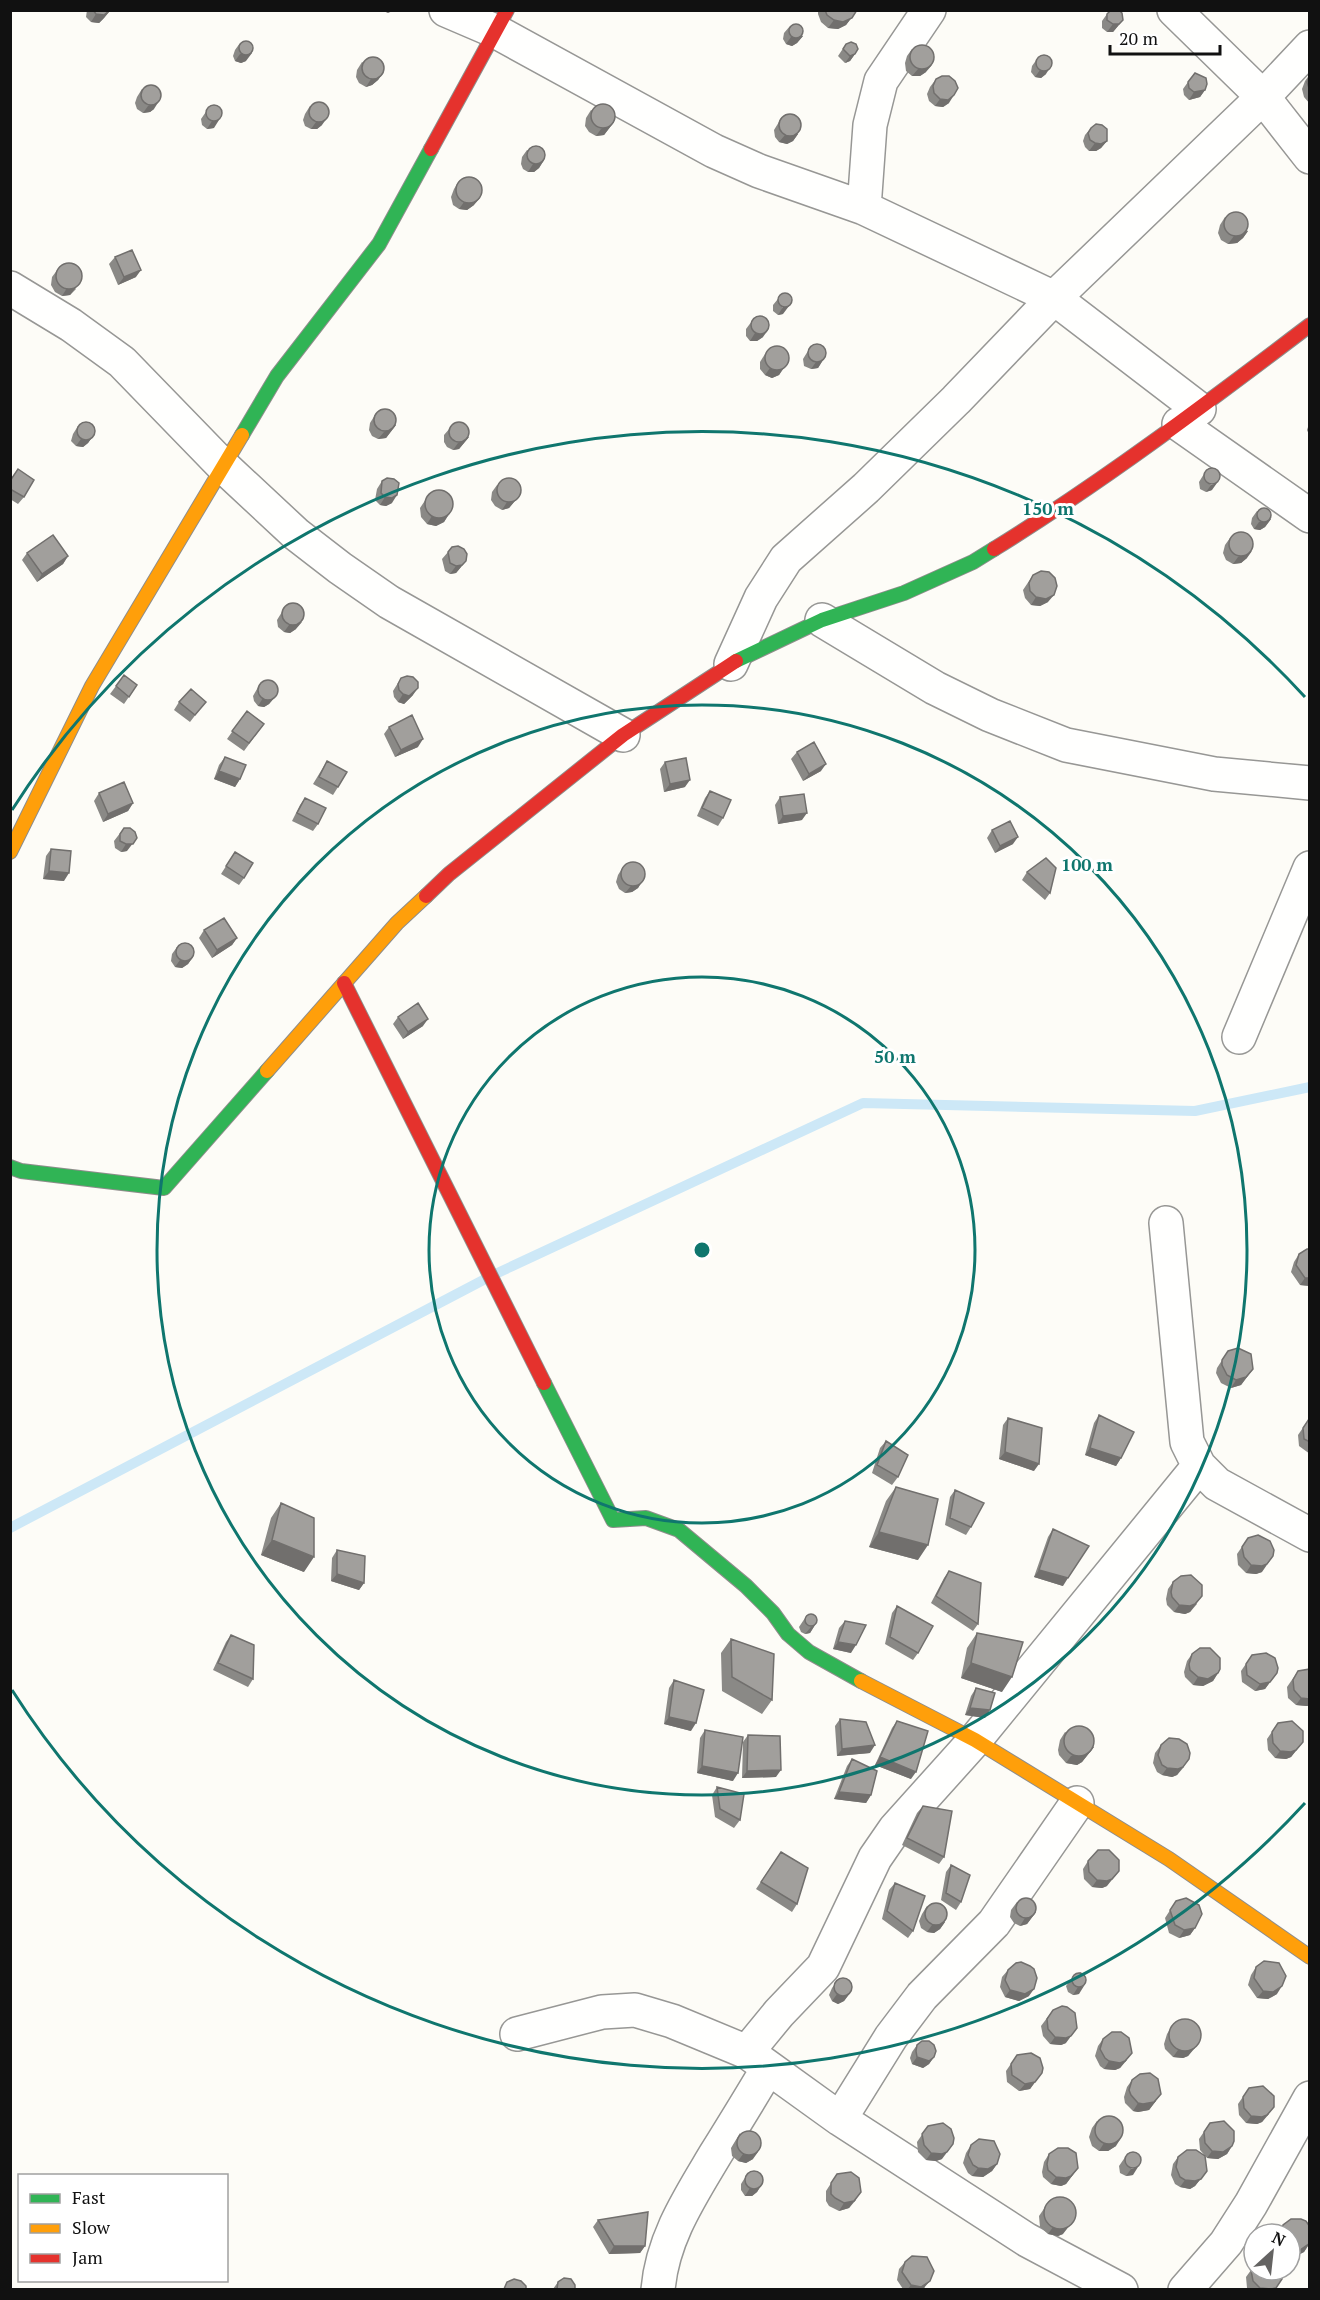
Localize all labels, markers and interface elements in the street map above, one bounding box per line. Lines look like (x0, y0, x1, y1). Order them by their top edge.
scale bar (1110, 18, 1220, 56)
text: 20 m (1119, 26, 1159, 50)
text: 150 m (1022, 496, 1074, 520)
text: 100 m (1061, 852, 1113, 876)
text: 50 m (874, 1044, 916, 1068)
centre of rings (692, 1240, 712, 1260)
legend (18, 2174, 228, 2282)
text: Fast (72, 2185, 106, 2209)
text: Slow (72, 2215, 111, 2239)
north arrow (1242, 2222, 1302, 2282)
text: N (1268, 2226, 1289, 2251)
text: Jam (72, 2245, 103, 2269)

